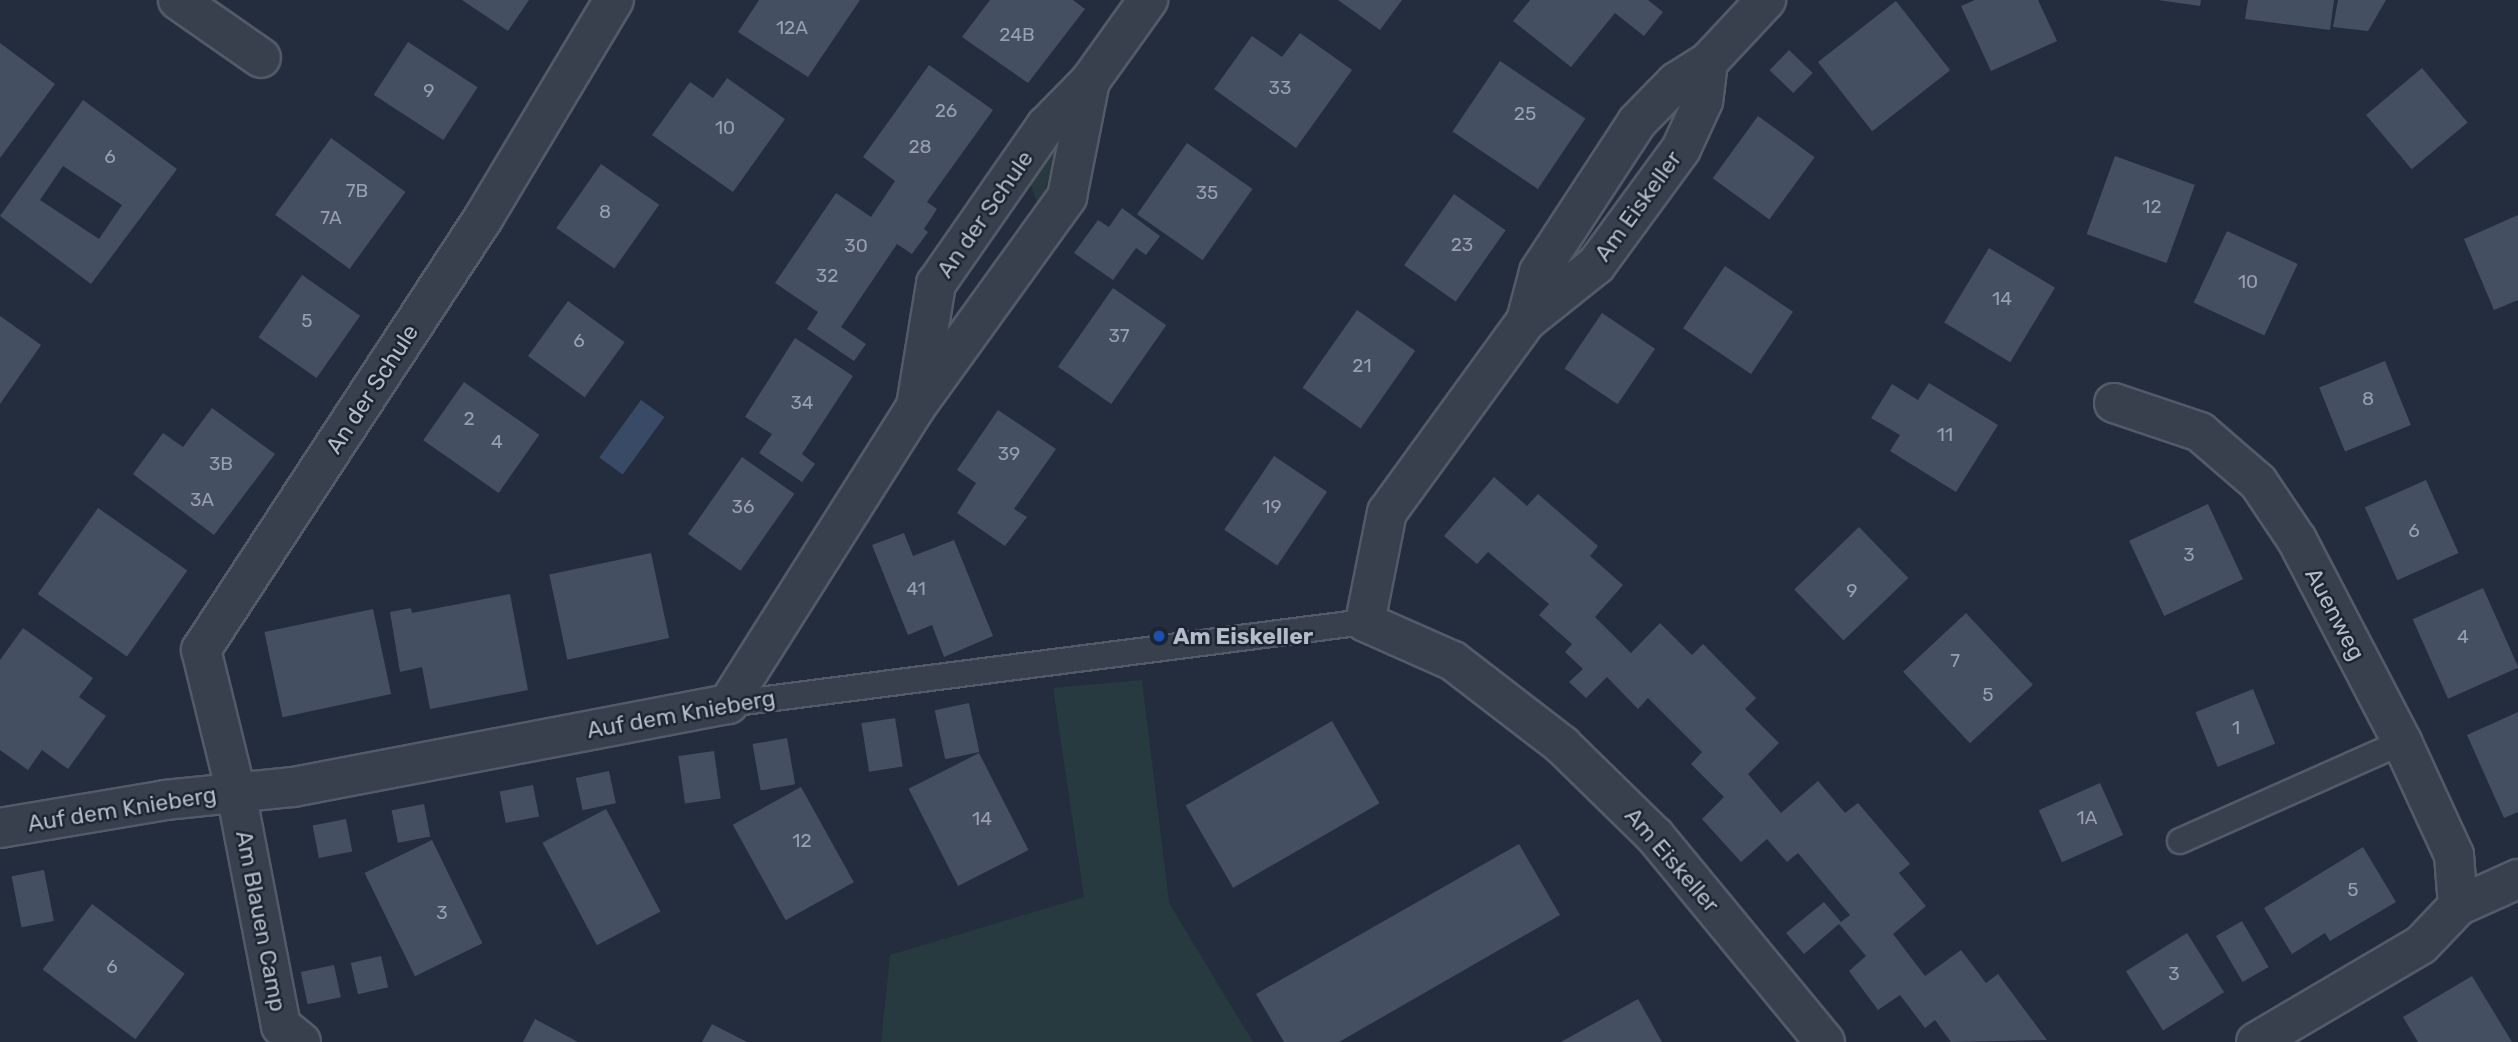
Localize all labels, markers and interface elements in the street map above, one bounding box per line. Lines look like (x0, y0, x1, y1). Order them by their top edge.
house number: 12A (776, 17, 808, 39)
house number: 24B (999, 24, 1035, 46)
house number: 33 (1269, 77, 1291, 99)
house number: 9 (423, 80, 435, 102)
house number: 26 (935, 100, 957, 122)
house number: 25 (1514, 103, 1536, 125)
house number: 10 (715, 117, 735, 139)
house number: 28 (908, 136, 932, 158)
street label: An der Schule (931, 145, 1039, 283)
street label: Am Eiskeller (1589, 145, 1687, 267)
house number: 6 (104, 146, 116, 168)
house number: 7B (346, 180, 368, 202)
house number: 35 (1196, 182, 1218, 204)
house number: 12 (2142, 196, 2162, 218)
house number: 8 (599, 201, 611, 223)
house number: 7A (320, 207, 342, 229)
house number: 23 (1451, 234, 1473, 256)
house number: 30 (844, 235, 868, 257)
house number: 32 (816, 265, 838, 287)
house number: 10 (2238, 271, 2258, 293)
house number: 14 (1992, 288, 2012, 310)
house number: 5 (301, 310, 313, 332)
street label: An der Schule (320, 319, 424, 459)
house number: 37 (1108, 325, 1130, 347)
house number: 6 (573, 330, 585, 352)
house number: 21 (1352, 355, 1372, 377)
house number: 8 (2362, 388, 2374, 410)
house number: 34 (790, 392, 814, 414)
house number: 2 (463, 408, 475, 430)
house number: 11 (1937, 424, 1953, 446)
house number: 4 (491, 431, 503, 453)
house number: 39 (998, 443, 1020, 465)
house number: 3B (209, 453, 233, 475)
house number: 3A (190, 489, 214, 511)
house number: 36 (732, 496, 754, 518)
house number: 19 (1262, 496, 1282, 518)
house number: 6 (2408, 520, 2420, 542)
house number: 3 (2183, 544, 2195, 566)
street label: Auenweg (2299, 563, 2371, 665)
house number: 41 (906, 578, 926, 600)
house number: 9 (1846, 580, 1858, 602)
place label: Am Eiskeller (1173, 622, 1313, 650)
house number: 4 (2457, 626, 2469, 648)
marker: Am Eiskeller (1151, 628, 1167, 644)
house number: 7 (1950, 650, 1960, 672)
street label: Auf dem Knieberg (584, 684, 778, 744)
house number: 5 (1982, 684, 1994, 706)
house number: 1 (2232, 717, 2240, 739)
street label: Auf dem Knieberg (25, 780, 219, 838)
street label: Am Eiskeller (1619, 802, 1725, 918)
house number: 1A (2077, 807, 2097, 829)
house number: 14 (972, 808, 992, 830)
street label: Am Blauen Camp (230, 828, 292, 1014)
house number: 12 (792, 830, 812, 852)
house number: 5 (2347, 879, 2359, 901)
house number: 3 (436, 902, 448, 924)
house number: 6 (106, 956, 118, 978)
house number: 3 (2168, 963, 2180, 985)

